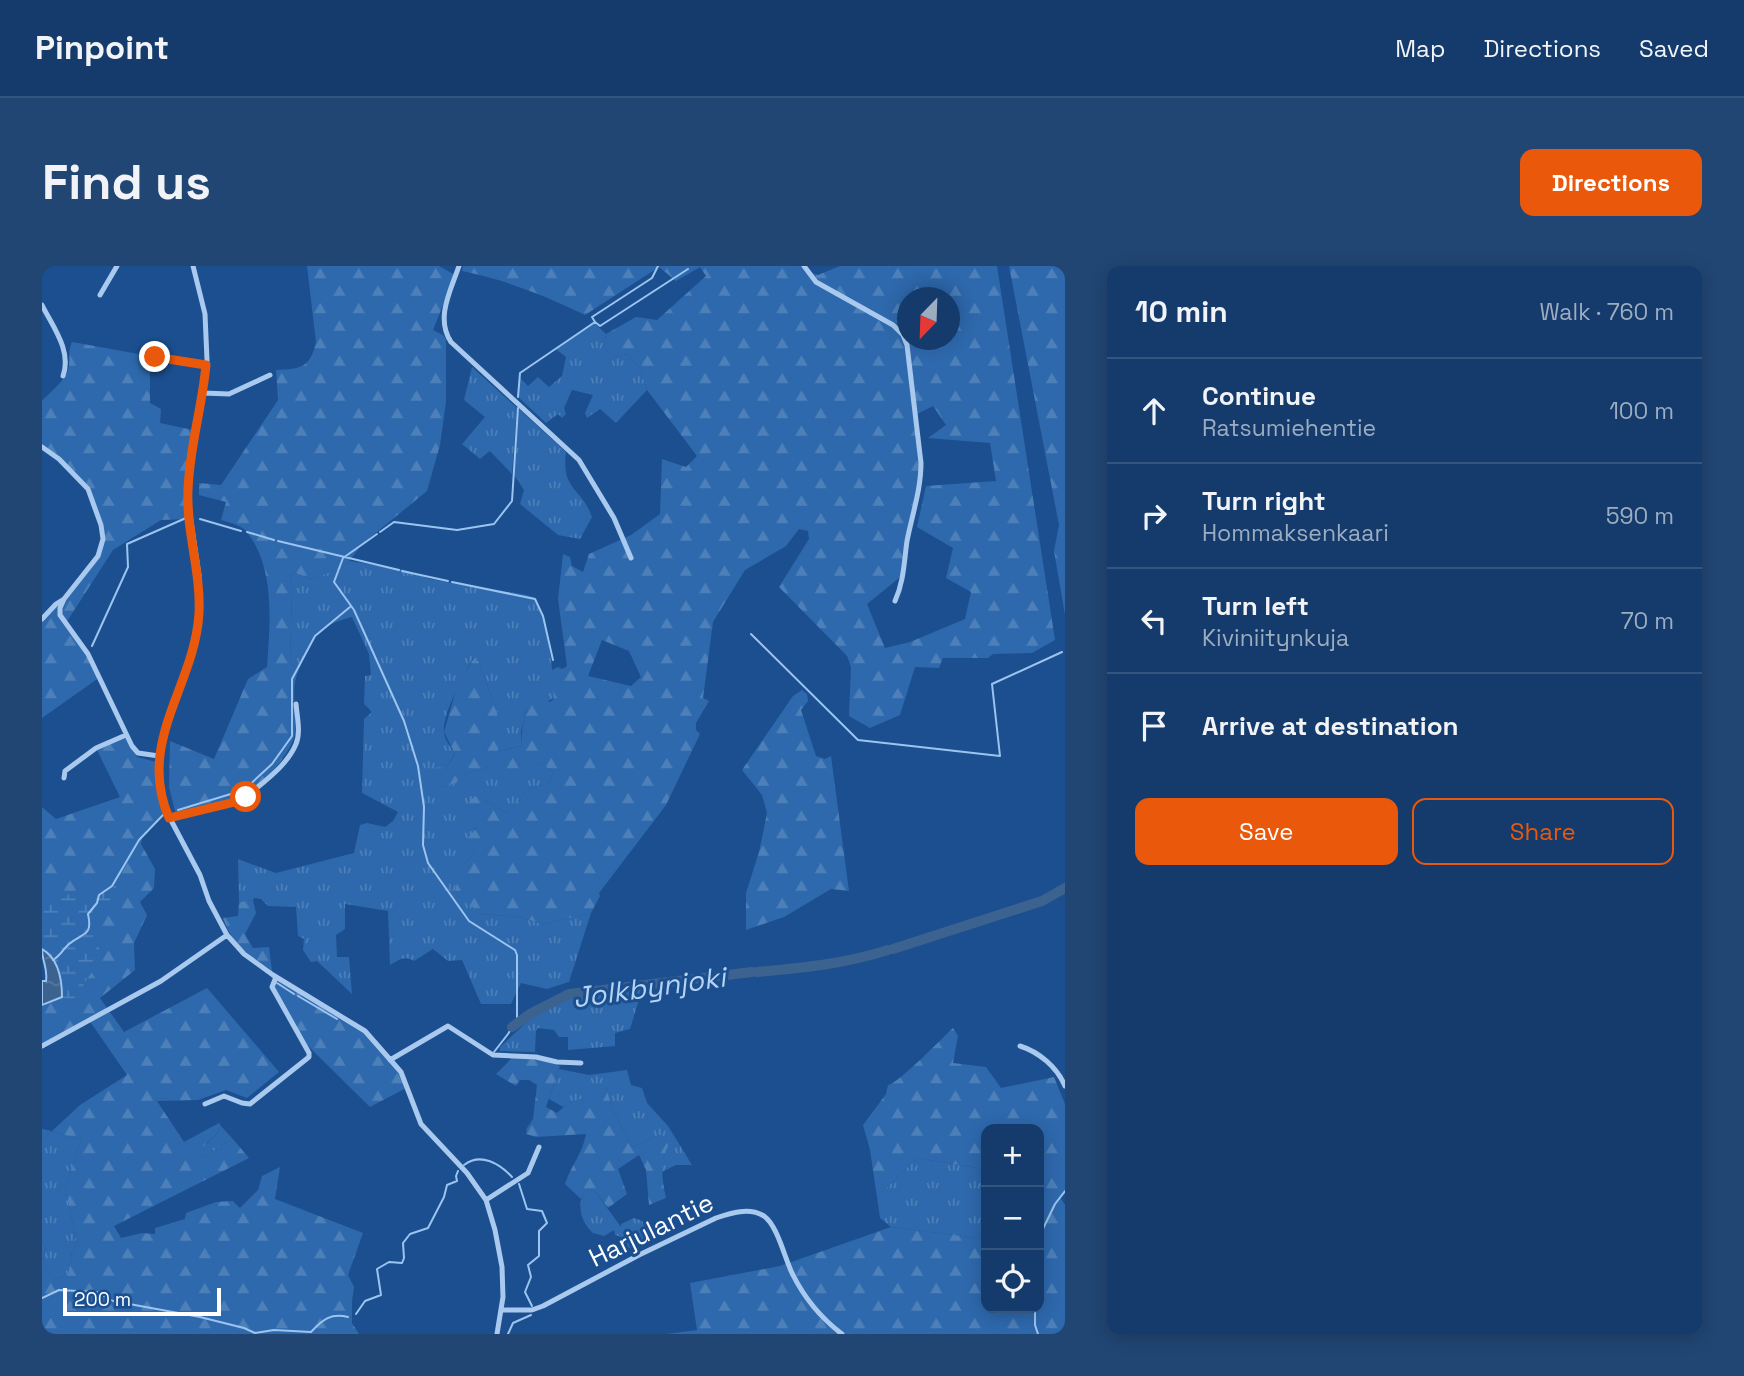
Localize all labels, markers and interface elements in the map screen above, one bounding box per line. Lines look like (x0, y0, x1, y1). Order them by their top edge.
text: Pinpoint (35, 27, 169, 69)
text: Map (1395, 33, 1445, 64)
text: Directions (1483, 33, 1601, 64)
text: Saved (1639, 33, 1709, 64)
button: Directions (1520, 149, 1702, 216)
text: Find us (42, 151, 211, 213)
north arrow (897, 287, 960, 350)
text: 10 min (1135, 292, 1228, 331)
text: Walk · 760 m (1539, 297, 1674, 327)
route end (139, 341, 170, 372)
text: Continue (1202, 379, 1316, 413)
icon: ahead (1135, 392, 1173, 430)
text: 100 m (1609, 396, 1674, 426)
text: Ratsumiehentie (1202, 413, 1376, 443)
text: Turn right (1202, 484, 1326, 518)
icon: right (1135, 497, 1173, 535)
text: 590 m (1606, 501, 1674, 531)
text: Hommaksenkaari (1202, 518, 1389, 548)
text: Turn left (1202, 589, 1309, 623)
icon: left (1135, 602, 1173, 640)
text: 70 m (1621, 606, 1674, 636)
text: Kiviniitynkuja (1202, 623, 1349, 653)
icon: arrive (1135, 707, 1173, 745)
text: Arrive at destination (1202, 709, 1459, 743)
route start (230, 781, 261, 812)
button: Save (1135, 798, 1398, 865)
button: Share (1412, 798, 1674, 865)
water label: Jolkbynjoki (570, 958, 731, 1016)
map controls (981, 1124, 1044, 1313)
button: + (981, 1124, 1044, 1187)
street label: Harjulantie (583, 1185, 719, 1275)
button: − (981, 1187, 1044, 1250)
button: locate (981, 1250, 1044, 1313)
scale bar (63, 1285, 220, 1317)
text: 200 m (74, 1287, 131, 1312)

